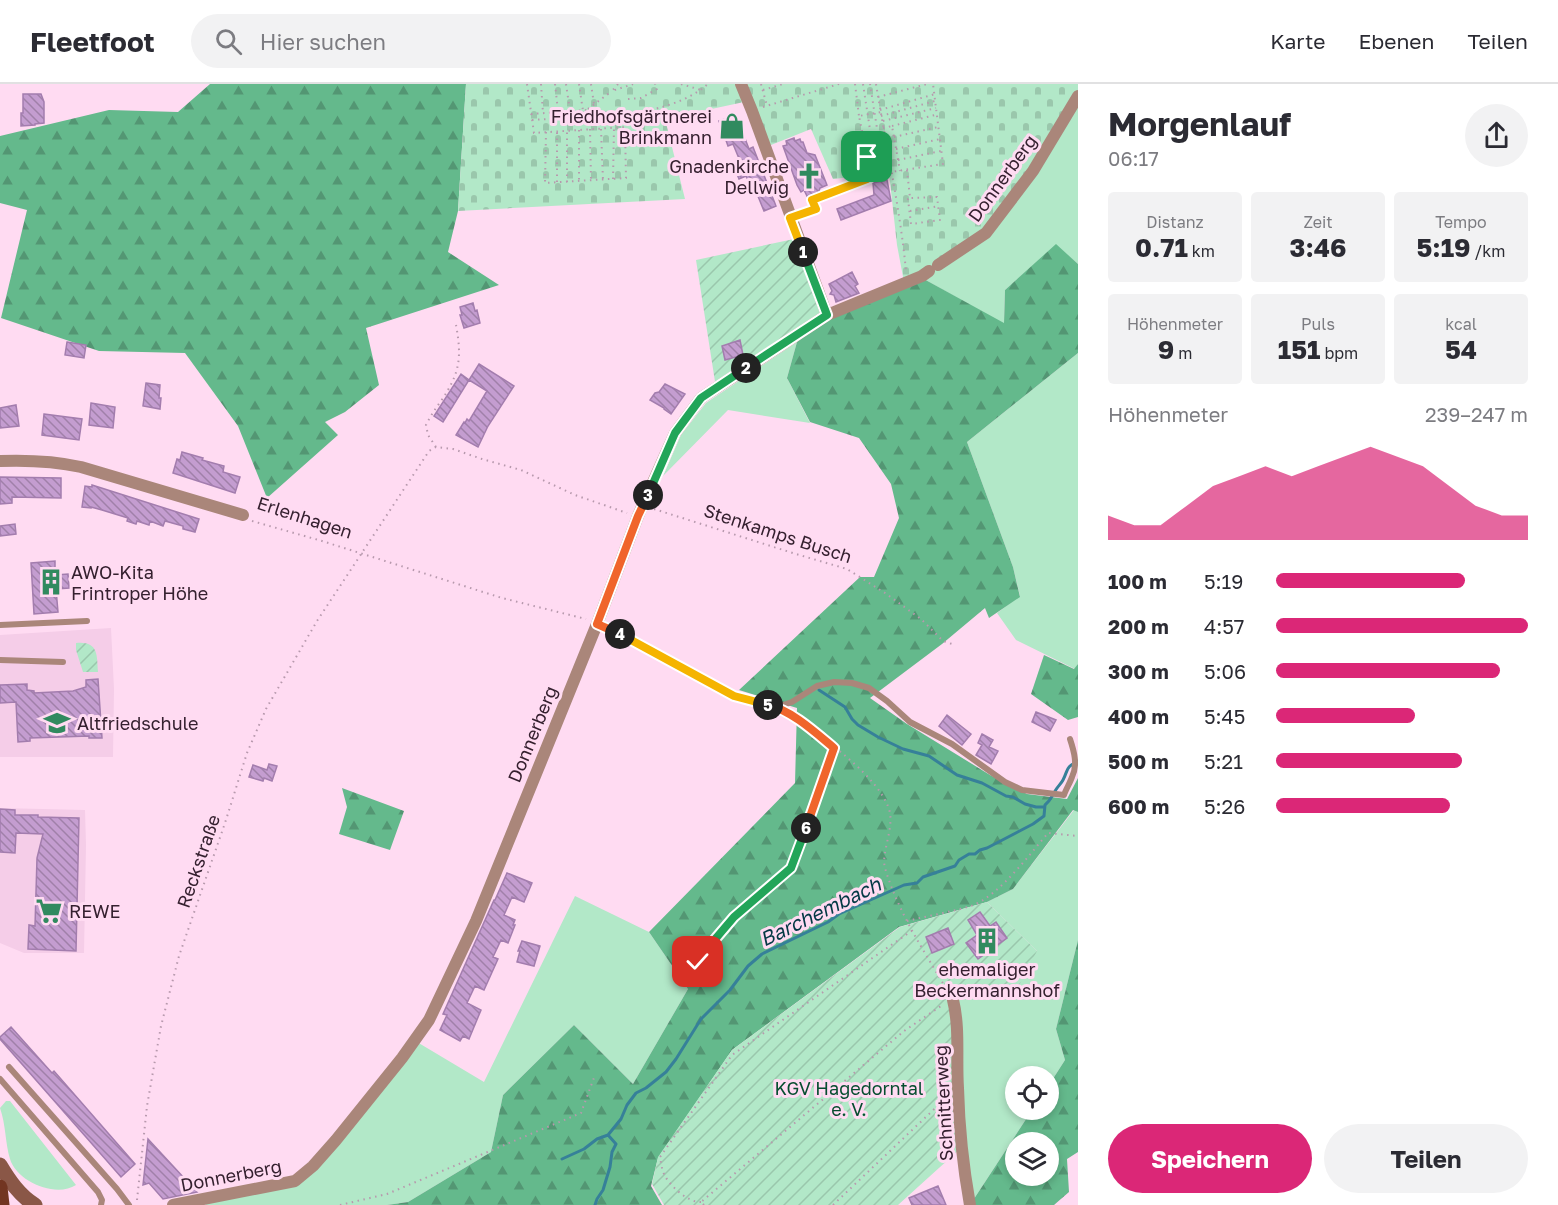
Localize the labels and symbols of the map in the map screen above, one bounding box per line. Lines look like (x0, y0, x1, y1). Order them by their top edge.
place label: Friedhofsgärtnerei Brinkmann (551, 105, 712, 148)
shop icon: Friedhofsgärtnerei Brinkmann (717, 111, 747, 141)
street label: Donnerberg (963, 130, 1041, 226)
pin (841, 131, 892, 182)
place label: Gnadenkirche Dellwig (669, 155, 789, 198)
church icon: Gnadenkirche Dellwig (794, 161, 824, 191)
pin: 1 (788, 237, 818, 267)
pin: 2 (731, 353, 761, 383)
pin: 3 (633, 480, 663, 510)
street label: Erlenhagen (255, 491, 355, 543)
street label: Stenkamps Busch (701, 499, 855, 567)
place label: AWO-Kita Frintroper Höhe (71, 561, 208, 604)
building icon: AWO-Kita Frintroper Höhe (36, 567, 66, 597)
pin: 4 (605, 619, 635, 649)
street label: Donnerberg (503, 682, 561, 786)
pin: 5 (753, 690, 783, 720)
school or university icon: Altfriedschule (42, 708, 72, 738)
place label: Altfriedschule (77, 712, 199, 734)
street label: Reckstraße (172, 812, 224, 910)
pin: 6 (791, 813, 821, 843)
water label: Barchembach (756, 871, 885, 951)
supermarket icon: REWE (34, 896, 64, 926)
place label: REWE (69, 900, 120, 922)
building icon: ehemaliger Beckermannshof (972, 926, 1002, 956)
pin (672, 936, 723, 987)
place label: ehemaliger Beckermannshof (914, 958, 1060, 1001)
street label: Schnitterweg (929, 1044, 957, 1162)
park label: KGV Hagedorntal e. V. (774, 1077, 924, 1120)
street label: Donnerberg (179, 1154, 283, 1196)

